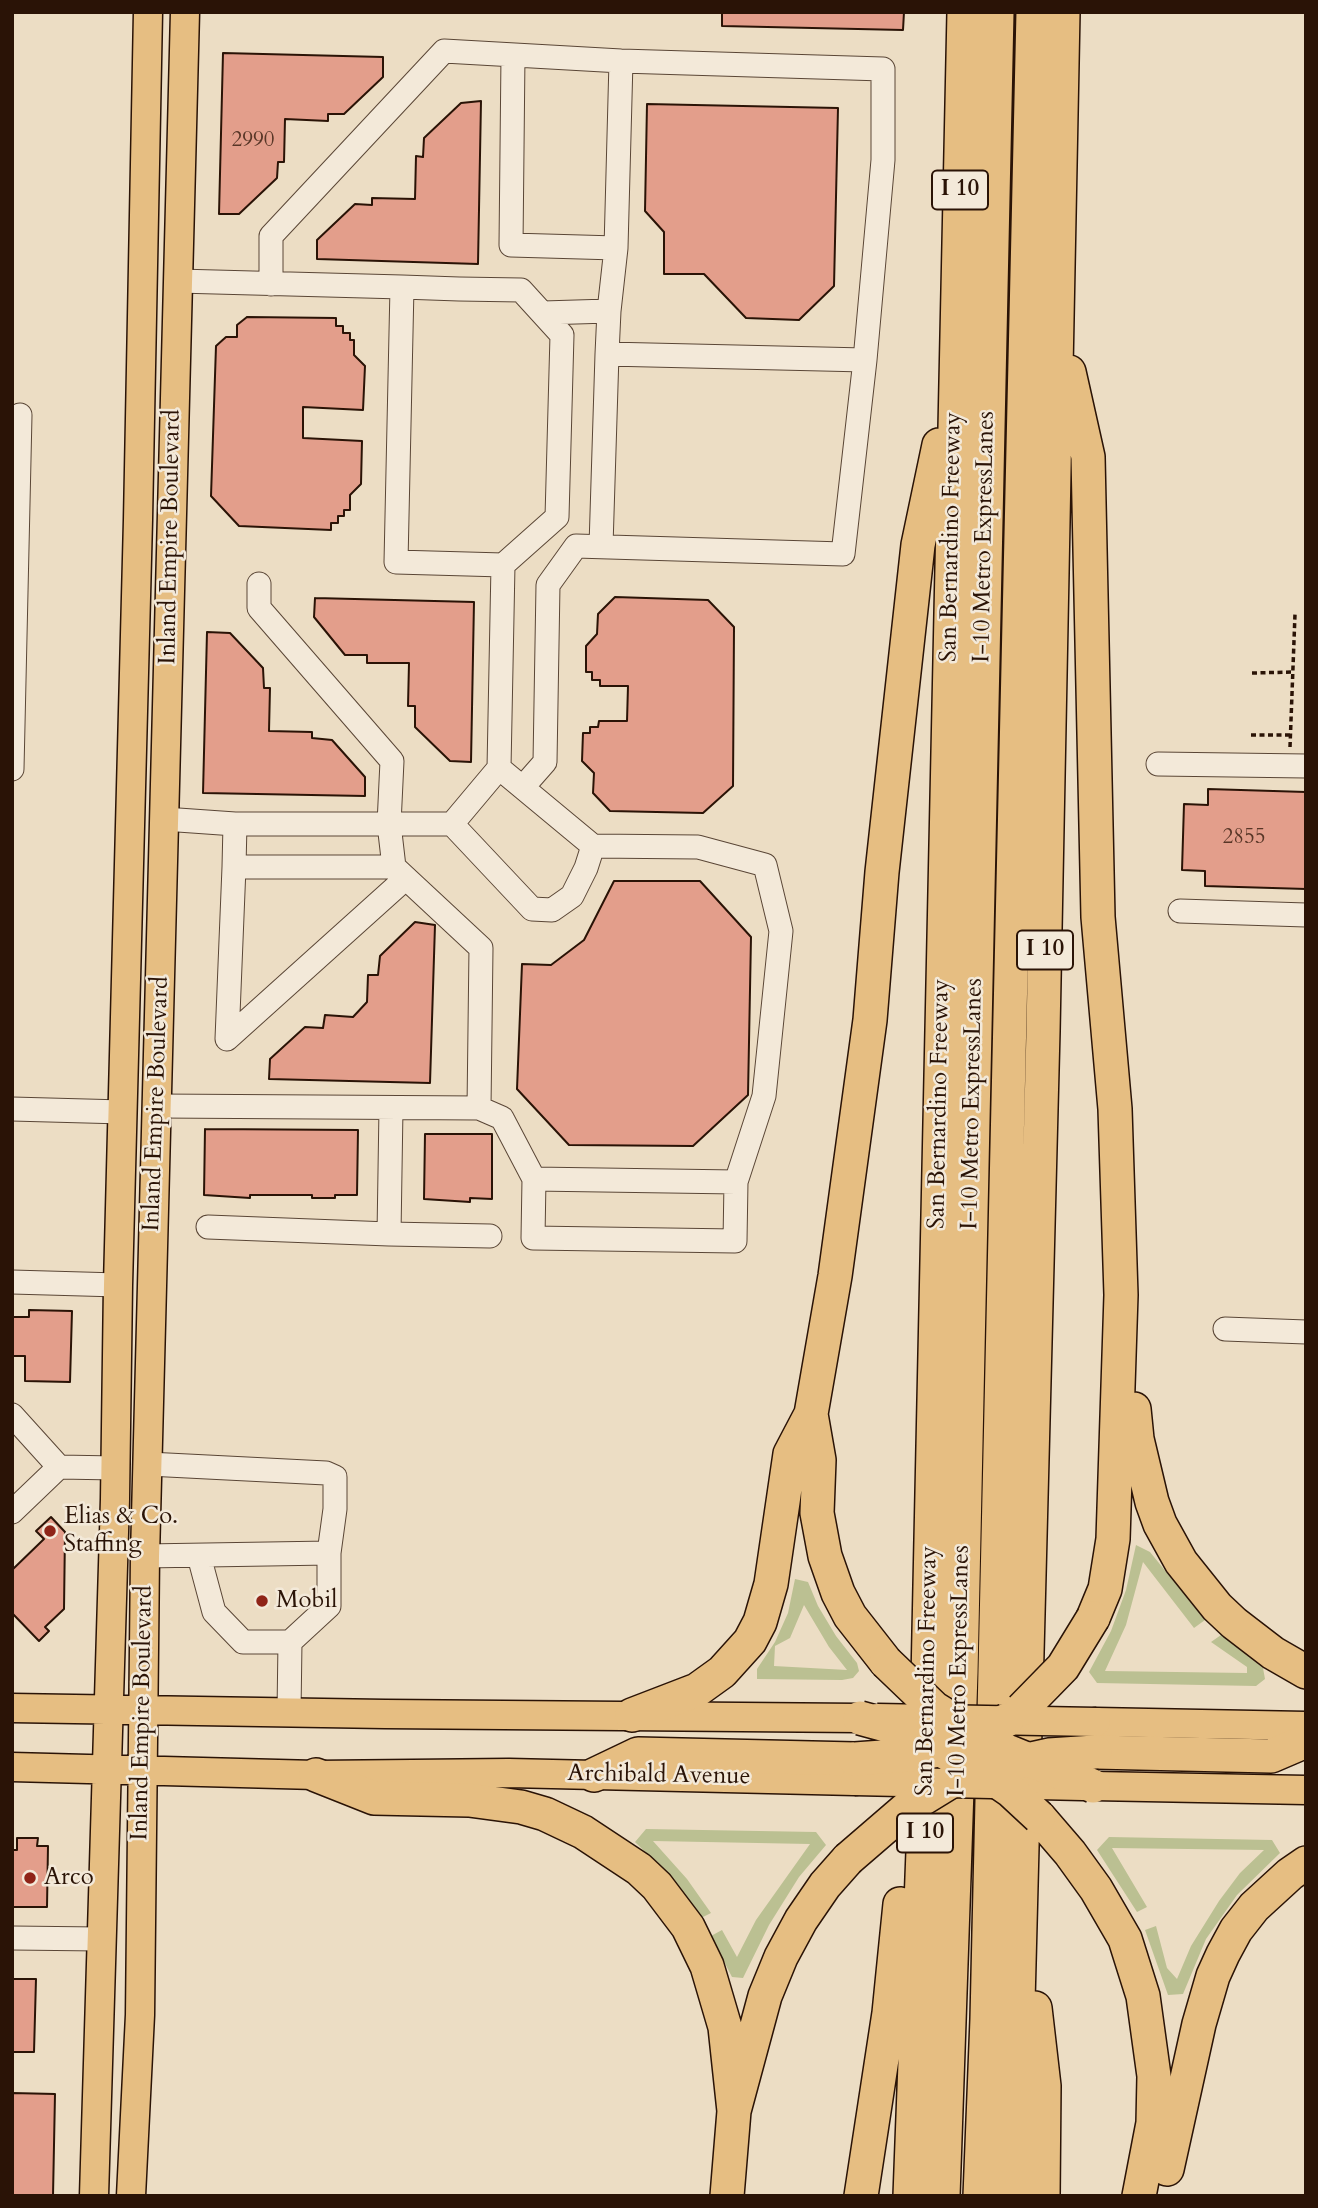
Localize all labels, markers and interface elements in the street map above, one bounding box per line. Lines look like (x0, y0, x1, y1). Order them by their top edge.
house number: 2990 (231, 128, 275, 154)
road number: I 10 (932, 170, 988, 210)
street label: Inland Empire Boulevard (154, 409, 188, 665)
street label: I-10 Metro ExpressLanes (968, 411, 1002, 663)
street label: San Bernardino Freeway (935, 412, 969, 662)
house number: 2855 (1222, 825, 1266, 851)
road number: I 10 (1017, 931, 1073, 970)
street label: Inland Empire Boulevard (138, 976, 176, 1232)
street label: I-10 Metro ExpressLanes (956, 978, 990, 1230)
street label: San Bernardino Freeway (923, 979, 957, 1229)
place label: Elias & Co. Staffing (64, 1503, 178, 1559)
marker: Elias & Co. Staffing (42, 1523, 58, 1539)
street label: I-10 Metro ExpressLanes (943, 1545, 977, 1797)
street label: San Bernardino Freeway (911, 1546, 945, 1796)
street label: Inland Empire Boulevard (126, 1585, 160, 1841)
place label: Mobil (276, 1587, 337, 1615)
marker: Mobil (254, 1593, 270, 1609)
street label: Archibald Avenue (567, 1760, 751, 1792)
road number: I 10 (897, 1814, 953, 1852)
place label: Arco (44, 1864, 94, 1892)
marker: Arco (22, 1870, 38, 1886)

